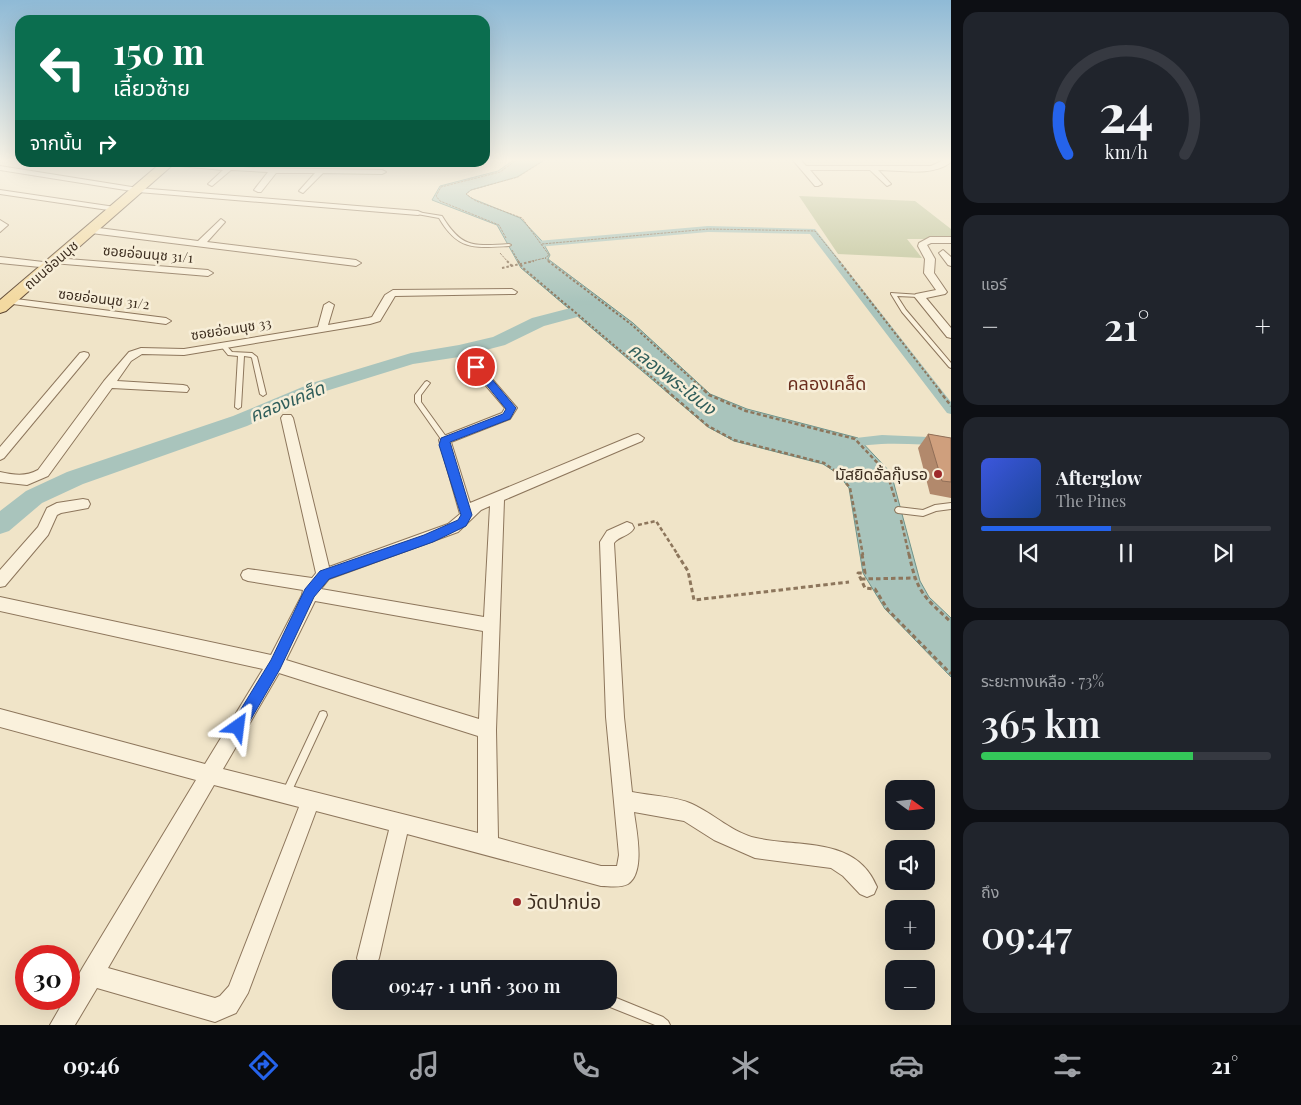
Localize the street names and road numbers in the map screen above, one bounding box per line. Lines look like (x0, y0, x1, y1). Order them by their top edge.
street label: ถนนอ่อนนุช (19, 236, 82, 294)
street label: ซอยอ่อนนุช 31/1 (102, 240, 194, 267)
street label: ซอยอ่อนนุช 31/2 (57, 283, 151, 314)
street label: ซอยอ่อนนุช 33 (189, 313, 273, 344)

